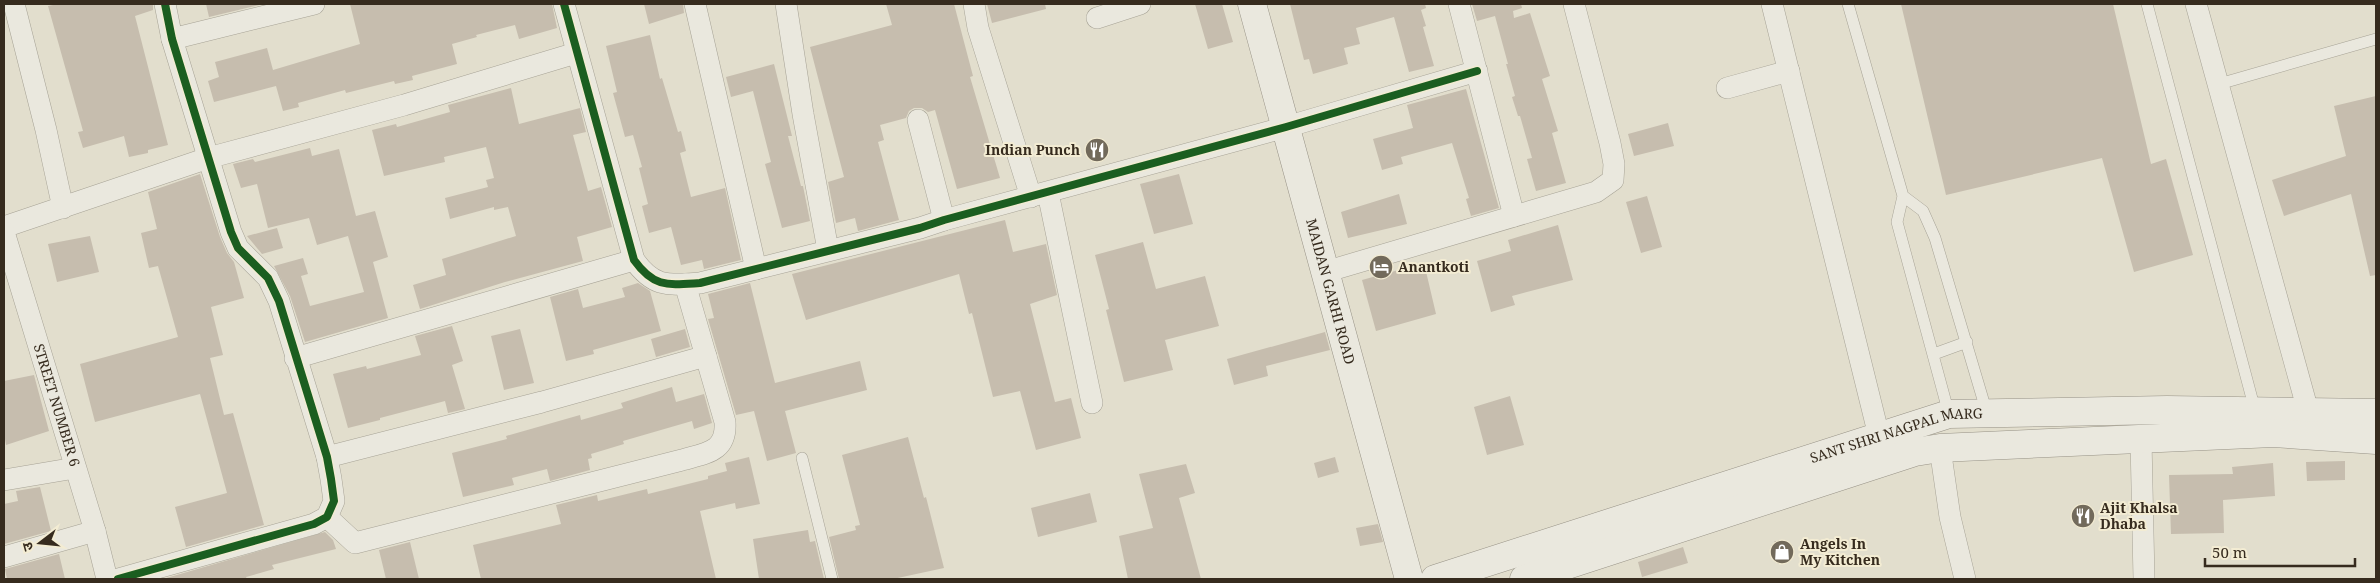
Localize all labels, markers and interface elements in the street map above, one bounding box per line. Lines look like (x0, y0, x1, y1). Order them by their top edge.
restaurant icon: Indian Punch (1084, 137, 1110, 163)
place label: Indian Punch (985, 140, 1080, 159)
street label: MAIDAN GARHI ROAD (1302, 216, 1360, 366)
hotel icon: Anantkoti (1368, 254, 1394, 280)
place label: Anantkoti (1398, 257, 1469, 276)
street label: STREET NUMBER 6 (30, 341, 85, 469)
street label: SANT SHRI NAGPAL MARG (1808, 403, 1983, 467)
place label: Ajit Khalsa Dhaba (2100, 498, 2178, 533)
restaurant icon: Ajit Khalsa Dhaba (2070, 503, 2096, 529)
north arrow (15, 518, 65, 568)
place label: Angels In My Kitchen (1800, 534, 1880, 569)
scale bar (2205, 536, 2355, 568)
text: उ (17, 539, 37, 553)
shop icon: Angels In My Kitchen (1769, 539, 1795, 565)
text: 50 m (2212, 542, 2247, 562)

